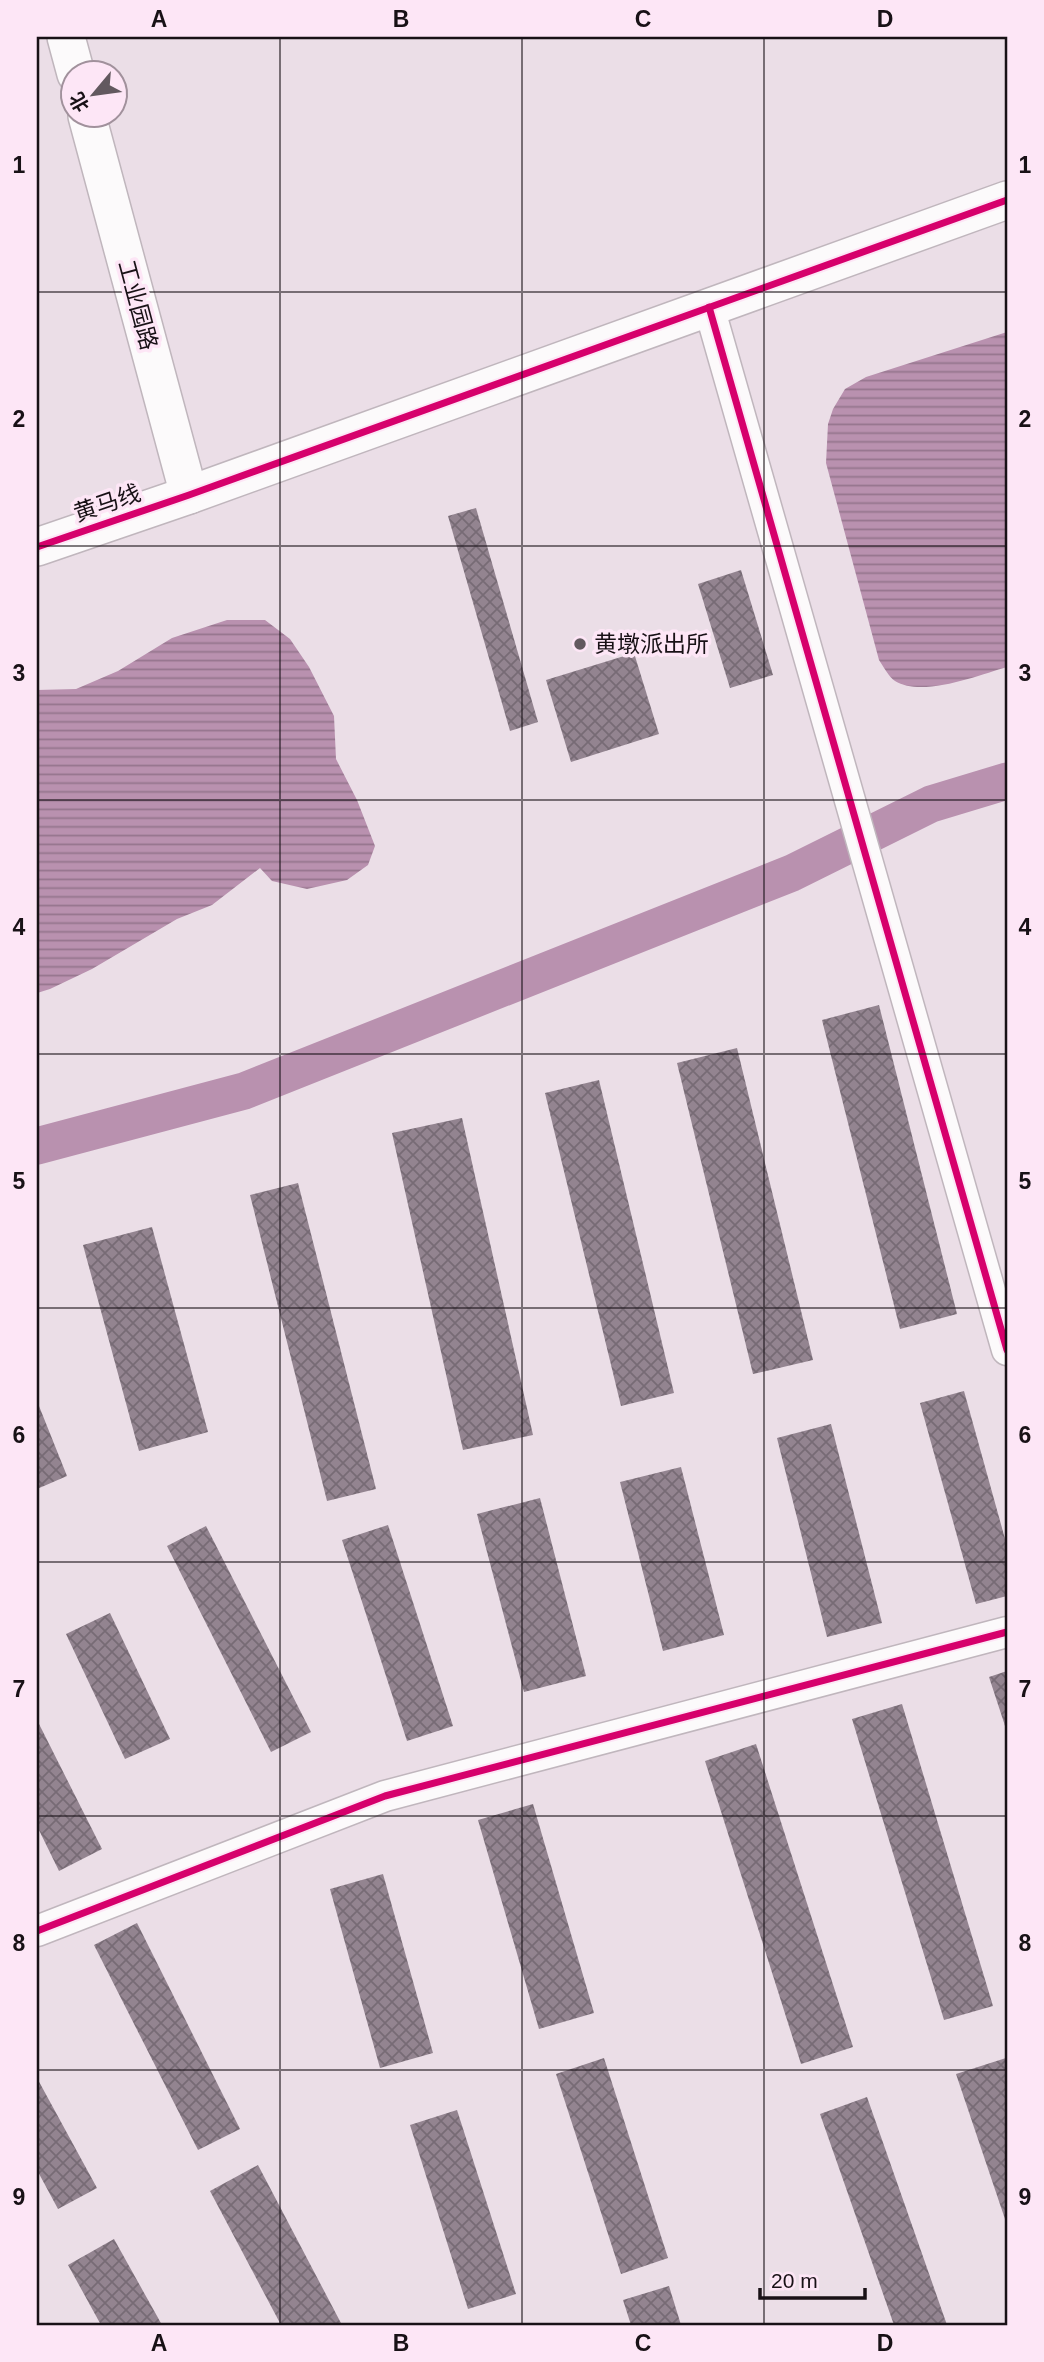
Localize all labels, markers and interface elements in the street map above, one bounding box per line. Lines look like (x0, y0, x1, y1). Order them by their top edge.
text: A (151, 6, 167, 32)
text: B (393, 6, 409, 32)
text: C (635, 6, 651, 32)
text: D (877, 6, 893, 32)
north arrow (60, 60, 130, 130)
text: 北 (66, 89, 93, 115)
text: 1 (13, 152, 26, 178)
text: 1 (1019, 152, 1032, 178)
street label: 工业园路 (114, 257, 162, 353)
text: 2 (13, 406, 25, 432)
text: 2 (1019, 406, 1031, 432)
street label: 黄马线 (70, 479, 144, 527)
place label: 黄墩派出所 (594, 631, 709, 657)
marker: 黄墩派出所 (572, 636, 588, 652)
text: 3 (13, 660, 25, 686)
text: 3 (1019, 660, 1031, 686)
text: 4 (13, 914, 26, 940)
text: 4 (1019, 914, 1032, 940)
text: 5 (13, 1168, 26, 1194)
text: 5 (1019, 1168, 1032, 1194)
text: 6 (13, 1422, 25, 1448)
text: 6 (1019, 1422, 1031, 1448)
text: 7 (13, 1676, 25, 1702)
text: 7 (1019, 1676, 1031, 1702)
text: 8 (13, 1930, 26, 1956)
text: 8 (1019, 1930, 1032, 1956)
text: 9 (13, 2184, 25, 2210)
text: 9 (1019, 2184, 1031, 2210)
scale bar (760, 2257, 866, 2301)
text: 20 m (771, 2269, 818, 2292)
text: A (151, 2330, 167, 2356)
text: B (393, 2330, 409, 2356)
text: C (635, 2330, 651, 2356)
text: D (877, 2330, 893, 2356)

